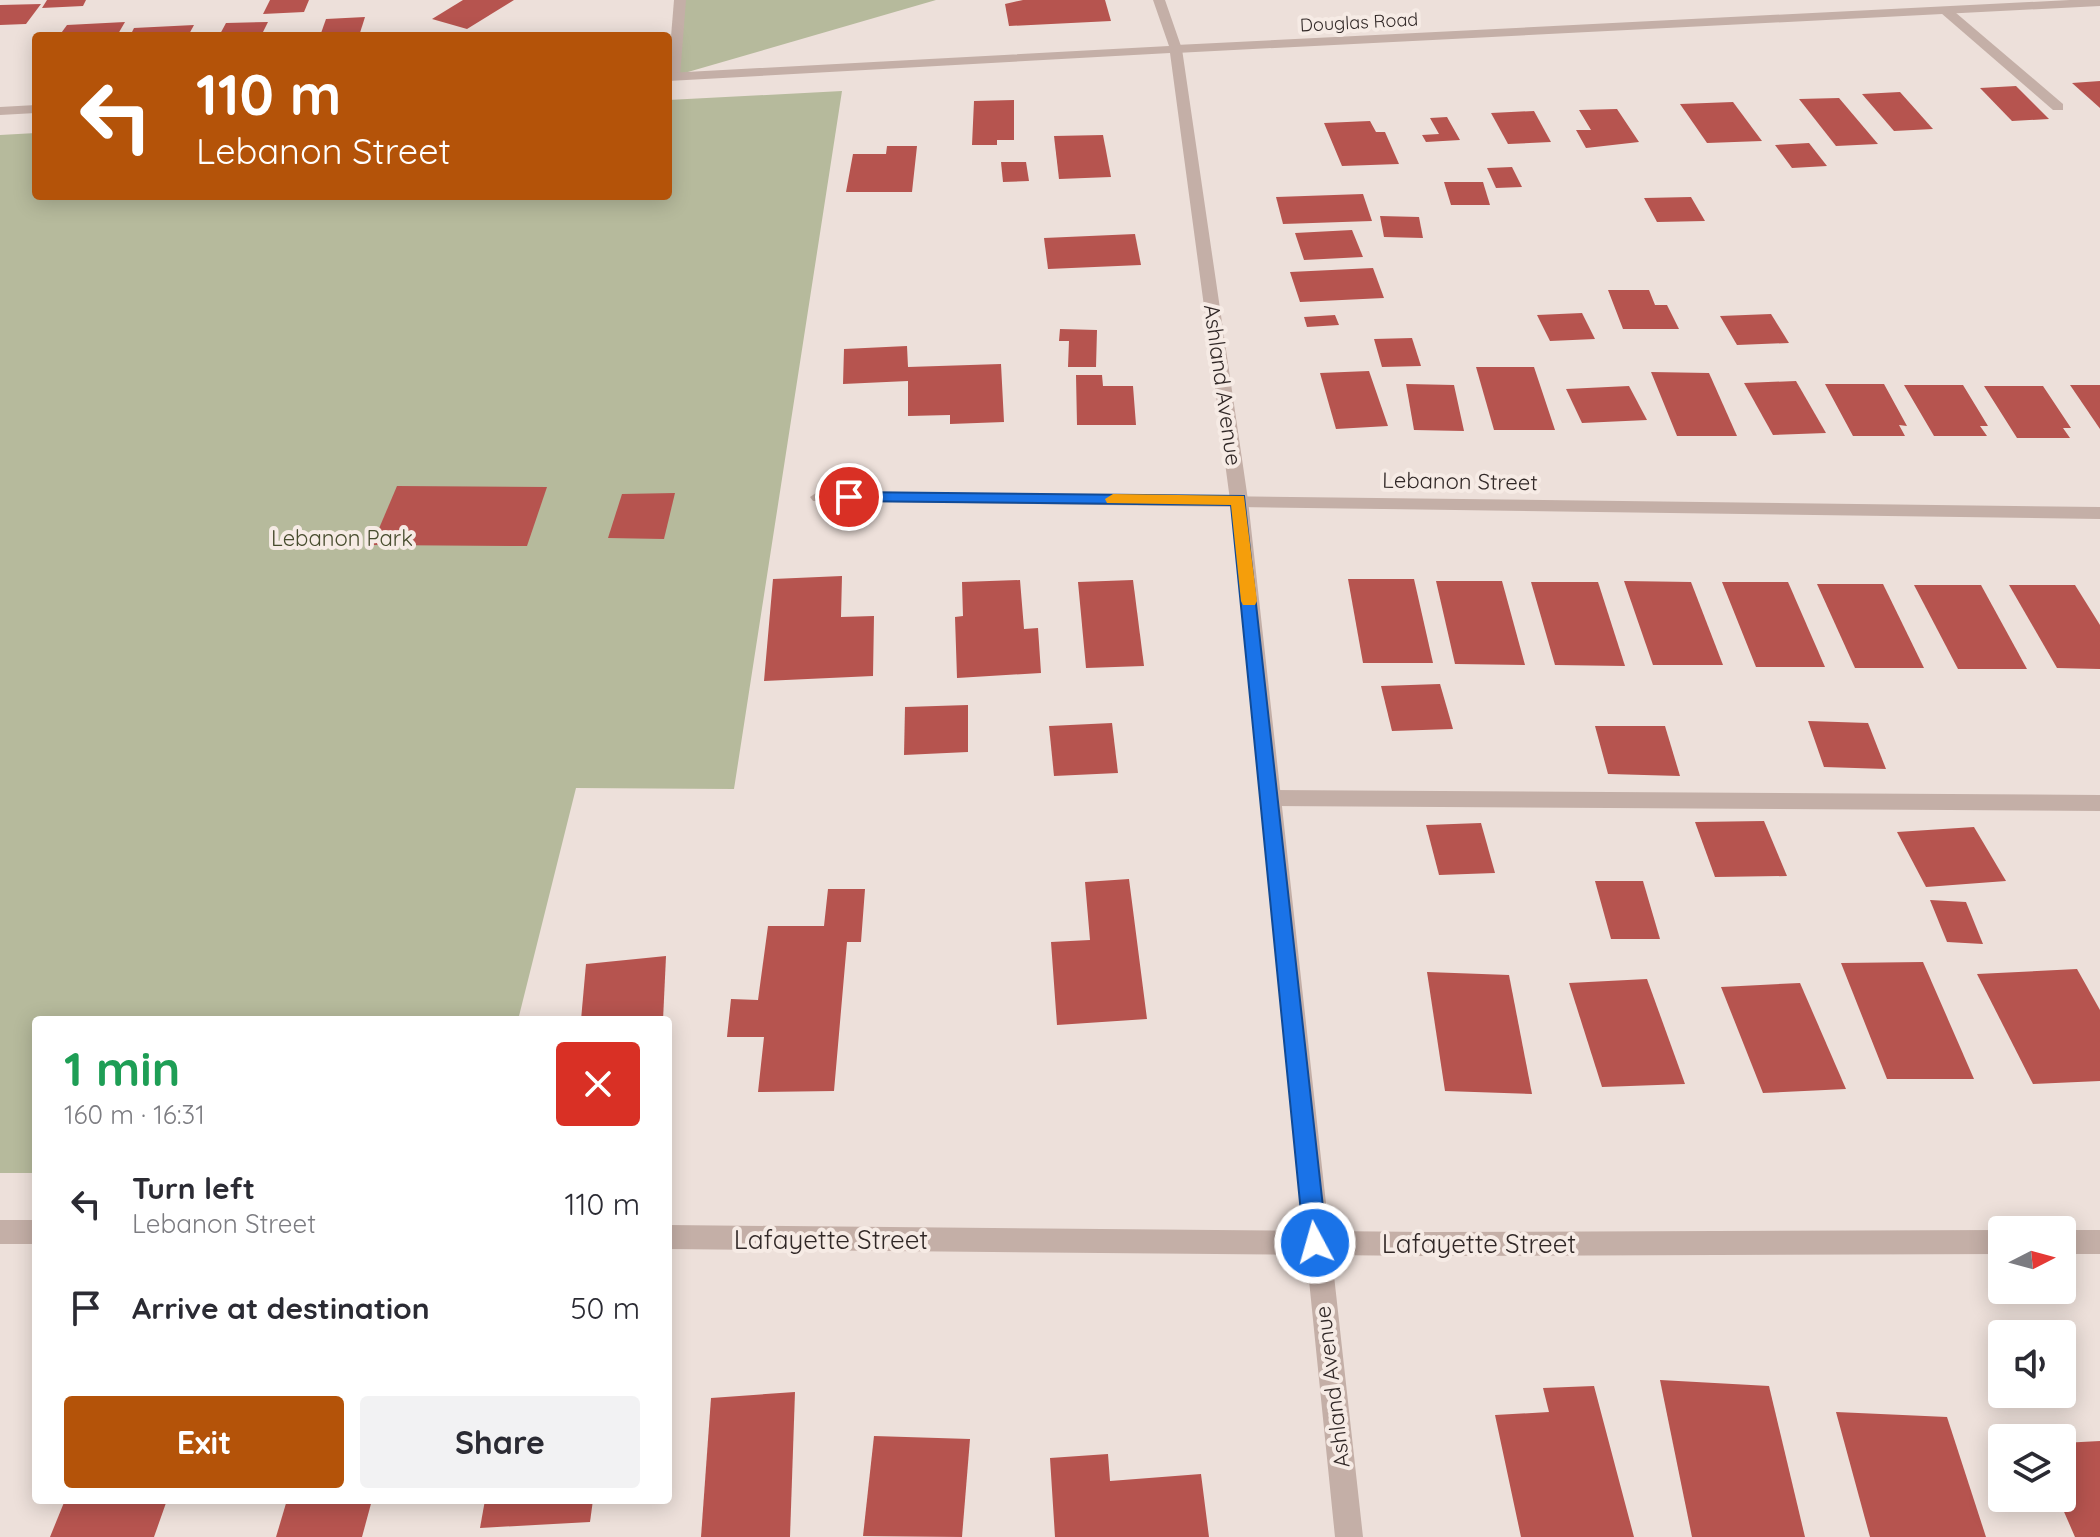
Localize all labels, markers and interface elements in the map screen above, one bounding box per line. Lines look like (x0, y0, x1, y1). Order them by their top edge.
street label: Douglas Road (1299, 7, 1419, 37)
text: 110 m (196, 59, 341, 129)
icon: left (64, 64, 168, 168)
text: Lebanon Street (196, 128, 451, 173)
street label: Ashland Avenue (1198, 302, 1248, 468)
pin (815, 463, 883, 531)
street label: Lebanon Street (1382, 466, 1538, 496)
icon: arrive (827, 475, 871, 519)
park label: Lebanon Park (271, 524, 413, 552)
text: 1 min (64, 1038, 180, 1098)
button: close (556, 1042, 640, 1126)
text: 160 m · 16:31 (64, 1098, 205, 1131)
text: Turn left (132, 1169, 255, 1207)
icon: left (64, 1182, 108, 1226)
text: 110 m (564, 1185, 640, 1223)
position arrow (1273, 1201, 1357, 1285)
text: Lebanon Street (132, 1207, 316, 1240)
north arrow (1988, 1216, 2076, 1304)
map controls (1988, 1216, 2076, 1512)
street label: Lafayette Street (734, 1223, 928, 1256)
street label: Lafayette Street (1382, 1227, 1576, 1260)
icon: arrive (64, 1286, 108, 1330)
text: Arrive at destination (132, 1289, 430, 1327)
text: 50 m (570, 1289, 640, 1327)
street label: Ashland Avenue (1308, 1305, 1356, 1469)
button: sound (1988, 1320, 2076, 1408)
button: Exit (64, 1396, 344, 1488)
button: Share (360, 1396, 640, 1488)
button: layers (1988, 1424, 2076, 1512)

